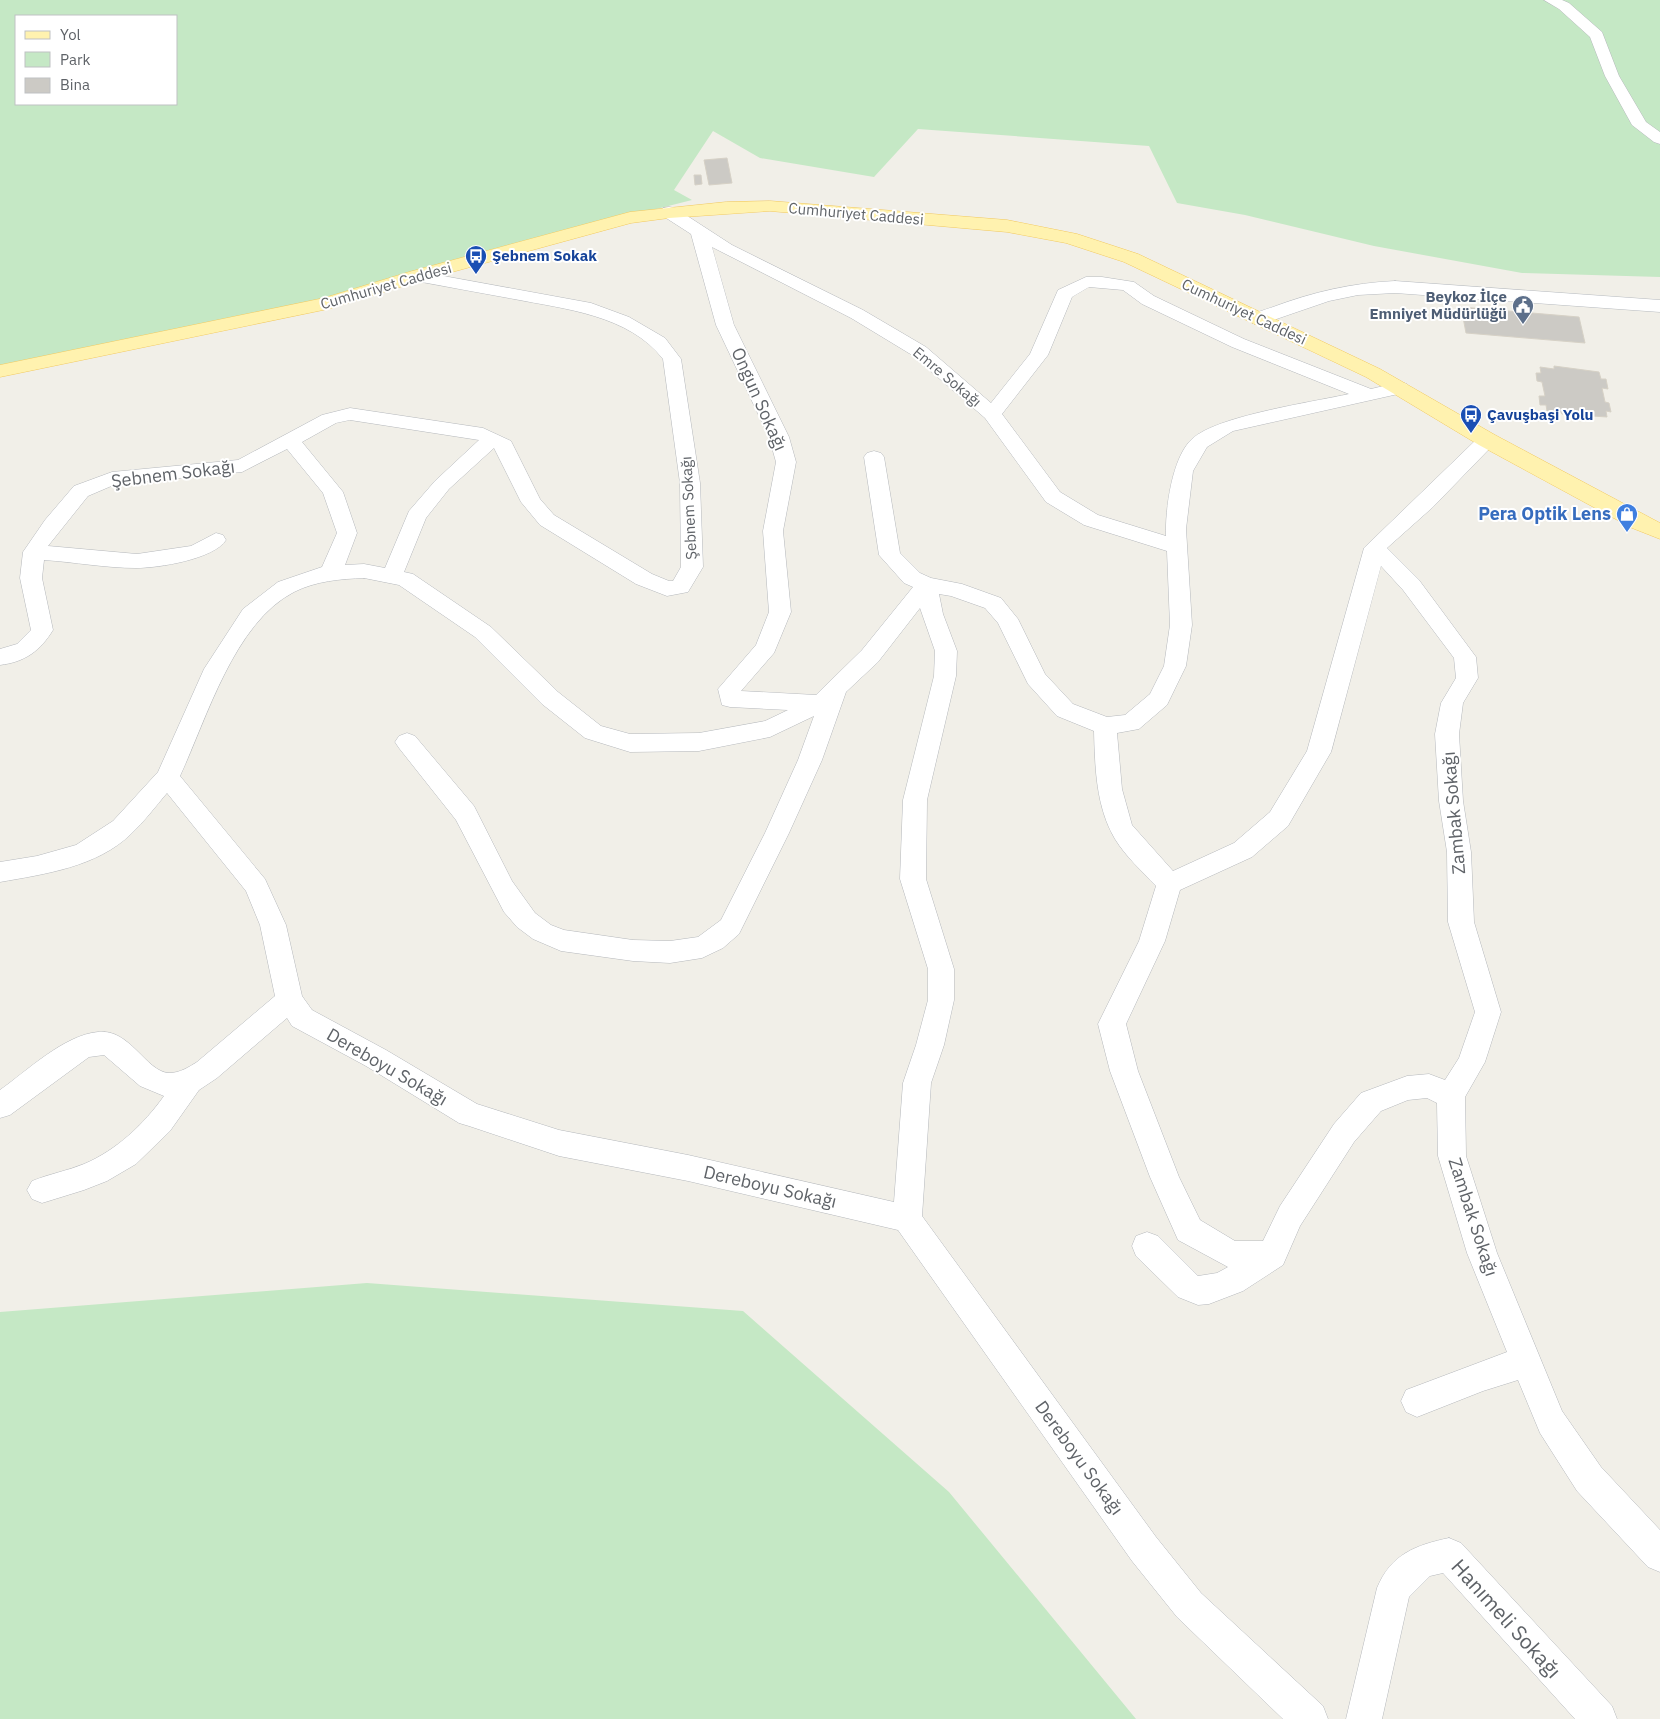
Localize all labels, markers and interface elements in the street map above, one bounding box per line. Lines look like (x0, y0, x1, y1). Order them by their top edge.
legend (15, 15, 178, 105)
text: Yol (60, 25, 81, 44)
text: Park (60, 50, 90, 69)
text: Bina (60, 75, 90, 94)
street label: Cumhuriyet Caddesi (788, 198, 924, 229)
bus stop icon: Şebnem Sokak (464, 244, 488, 275)
place label: Şebnem Sokak (492, 246, 597, 265)
street label: Cumhuriyet Caddesi (318, 258, 454, 313)
street label: Cumhuriyet Caddesi (1179, 274, 1310, 349)
place label: Beykoz İlçe Emniyet Müdürlüğü (1370, 287, 1507, 323)
public building icon: Beykoz İlçe Emniyet Müdürlüğü (1511, 294, 1535, 325)
street label: Emre Sokağı (909, 342, 985, 411)
street label: Ongun Sokağı (726, 344, 792, 454)
bus stop icon: Çavuşbaşi Yolu (1459, 403, 1483, 434)
place label: Çavuşbaşi Yolu (1487, 405, 1594, 424)
street label: Şebnem Sokağı (110, 455, 236, 493)
street label: Şebnem Sokağı (676, 456, 701, 560)
place label: Pera Optik Lens (1478, 502, 1611, 525)
shop icon: Pera Optik Lens (1615, 502, 1639, 533)
street label: Zambak Sokağı (1437, 751, 1470, 875)
street label: Dereboyu Sokağı (323, 1023, 452, 1110)
street label: Zambak Sokağı (1444, 1155, 1503, 1279)
street label: Dereboyu Sokağı (701, 1160, 839, 1213)
street label: Dereboyu Sokağı (1030, 1396, 1129, 1519)
street label: Hanımeli Sokağı (1446, 1553, 1568, 1684)

